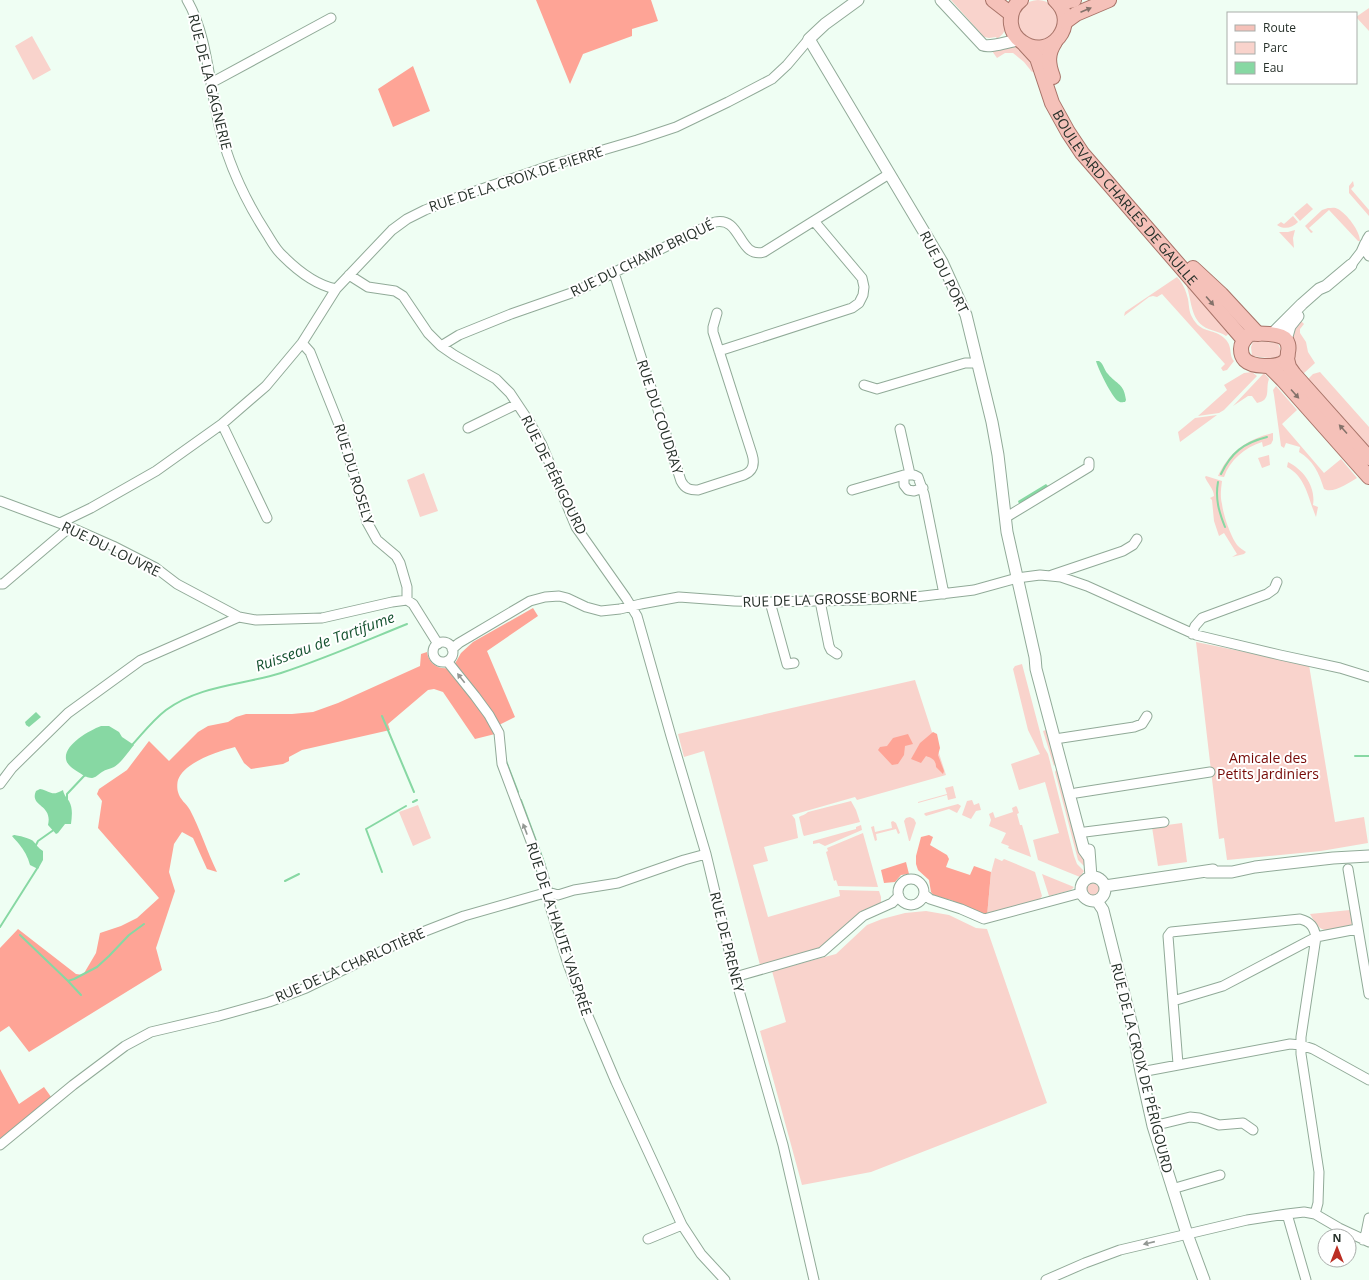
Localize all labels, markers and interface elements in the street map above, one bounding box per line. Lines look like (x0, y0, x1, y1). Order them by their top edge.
one-way arrow (1081, 6, 1093, 12)
street label: RUE DE LA GAGNERIE (184, 12, 237, 152)
legend (1227, 12, 1357, 84)
text: Route (1263, 19, 1296, 36)
text: Parc (1263, 39, 1288, 56)
text: Eau (1263, 59, 1284, 76)
street label: BOULEVARD CHARLES DE GAULLE (1049, 106, 1202, 289)
street label: RUE DE LA CROIX DE PIERRE (426, 141, 606, 216)
street label: RUE DU CHAMP BRIQUÉ (567, 215, 717, 301)
street label: RUE DU PORT (916, 227, 973, 316)
one-way arrow (1206, 295, 1215, 306)
street label: RUE DU COUDRAY (633, 357, 688, 477)
one-way arrow (1291, 389, 1300, 399)
street label: RUE DE PÉRIGOURD (517, 412, 592, 538)
street label: RUE DU ROSELY (330, 421, 379, 527)
one-way arrow (1338, 424, 1348, 434)
street label: RUE DU LOUVRE (59, 516, 164, 581)
street label: RUE DE LA GROSSE BORNE (742, 586, 918, 611)
water label: Ruisseau de Tartifume (252, 606, 398, 676)
one-way arrow (457, 673, 466, 684)
park label: Amicale des Petits Jardiniers (1217, 748, 1319, 783)
one-way arrow (522, 822, 528, 834)
street label: RUE DE LA HAUTE VAISPRÉE (522, 840, 597, 1018)
street label: RUE DE PRENEY (706, 890, 749, 994)
street label: RUE DE LA CHARLOTIÈRE (272, 923, 428, 1006)
street label: RUE DE LA CROIX DE PÉRIGOURD (1107, 961, 1178, 1175)
north arrow (1317, 1228, 1357, 1268)
text: N (1333, 1230, 1341, 1245)
one-way arrow (1143, 1241, 1155, 1247)

